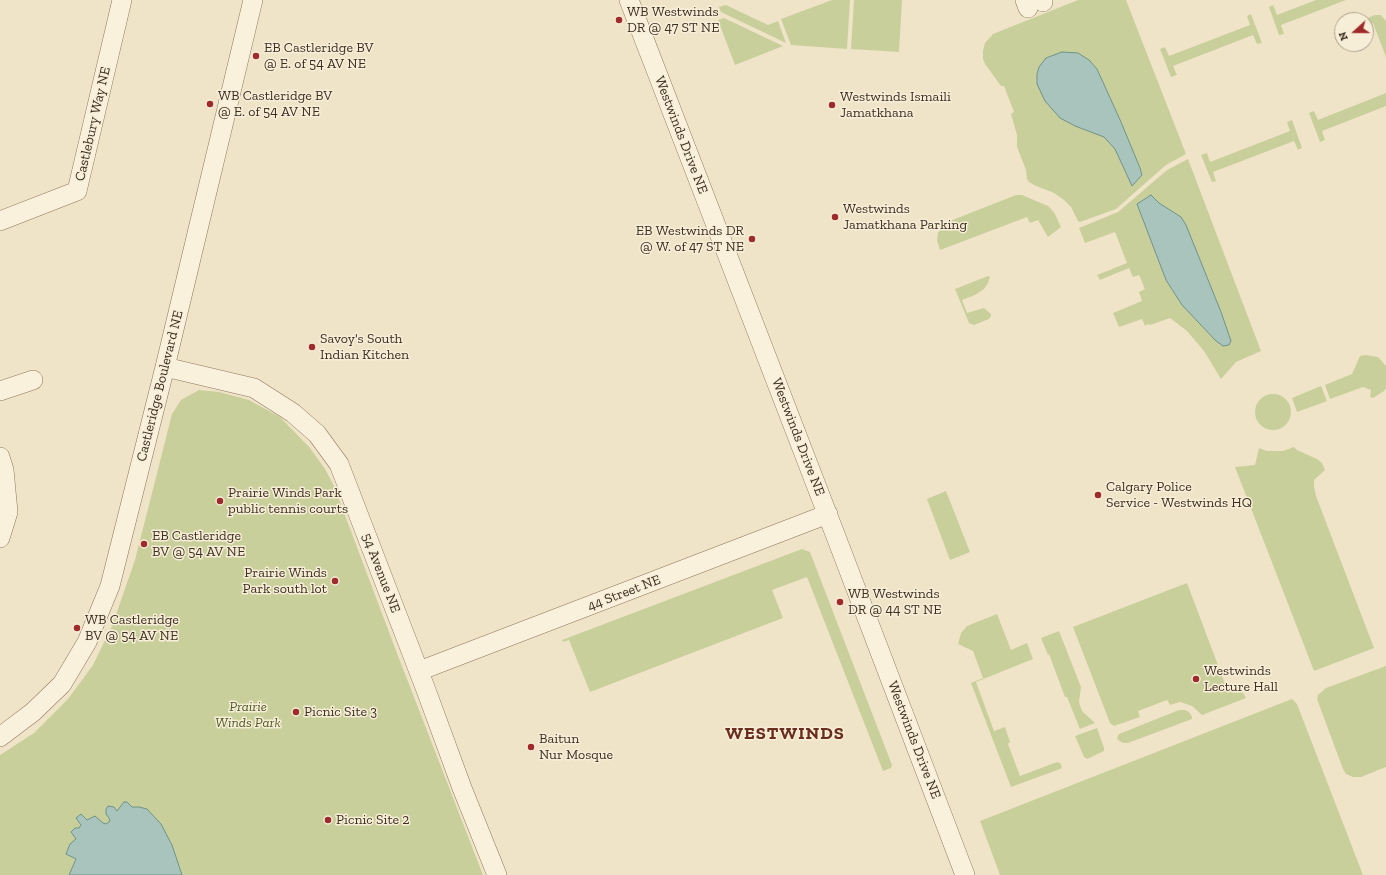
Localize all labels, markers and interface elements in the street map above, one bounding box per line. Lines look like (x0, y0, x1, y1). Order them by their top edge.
place label: WB Westwinds DR @ 47 ST NE (627, 4, 719, 36)
north arrow (1334, 12, 1374, 52)
marker: WB Westwinds DR @ 47 ST NE (614, 15, 624, 25)
text: N (1336, 30, 1351, 42)
place label: EB Castleridge BV @ E. of 54 AV NE (264, 40, 374, 72)
marker: EB Castleridge BV @ E. of 54 AV NE (251, 51, 261, 61)
street label: Castlebury Way NE (72, 65, 114, 183)
street label: Westwinds Drive NE (651, 74, 711, 196)
place label: WB Castleridge BV @ E. of 54 AV NE (218, 88, 332, 120)
place label: Westwinds Ismaili Jamatkhana (840, 89, 951, 122)
marker: WB Castleridge BV @ E. of 54 AV NE (205, 99, 215, 109)
marker: Westwinds Ismaili Jamatkhana (827, 100, 837, 110)
place label: Westwinds Jamatkhana Parking (843, 201, 967, 234)
marker: Westwinds Jamatkhana Parking (830, 212, 840, 222)
place label: EB Westwinds DR @ W. of 47 ST NE (636, 223, 744, 256)
marker: EB Westwinds DR @ W. of 47 ST NE (747, 234, 757, 244)
street label: Castleridge Boulevard NE (133, 309, 187, 463)
place label: Savoy's South Indian Kitchen (320, 331, 409, 364)
marker: Savoy's South Indian Kitchen (307, 342, 317, 352)
street label: Westwinds Drive NE (768, 376, 828, 498)
place label: Calgary Police Service - Westwinds HQ (1106, 479, 1252, 512)
place label: Prairie Winds Park public tennis courts (228, 485, 348, 518)
marker: Calgary Police Service - Westwinds HQ (1093, 490, 1103, 500)
marker: Prairie Winds Park public tennis courts (215, 496, 225, 506)
place label: EB Castleridge BV @ 54 AV NE (152, 528, 245, 560)
street label: 54 Avenue NE (358, 531, 404, 615)
marker: EB Castleridge BV @ 54 AV NE (139, 539, 149, 549)
place label: Prairie Winds Park south lot (243, 565, 327, 598)
street label: 44 Street NE (585, 571, 663, 615)
marker: Prairie Winds Park south lot (330, 576, 340, 586)
place label: WB Westwinds DR @ 44 ST NE (848, 586, 942, 618)
marker: WB Westwinds DR @ 44 ST NE (835, 597, 845, 607)
place label: WB Castleridge BV @ 54 AV NE (85, 612, 179, 644)
marker: WB Castleridge BV @ 54 AV NE (72, 623, 82, 633)
place label: Westwinds Lecture Hall (1204, 663, 1278, 696)
marker: Westwinds Lecture Hall (1191, 674, 1201, 684)
street label: Westwinds Drive NE (884, 679, 944, 801)
park label: Prairie Winds Park (215, 699, 281, 732)
place label: Picnic Site 3 (304, 704, 377, 720)
marker: Picnic Site 3 (291, 707, 301, 717)
district label: WESTWINDS (725, 723, 845, 745)
place label: Baitun Nur Mosque (539, 731, 613, 764)
marker: Baitun Nur Mosque (526, 742, 536, 752)
place label: Picnic Site 2 (336, 812, 410, 828)
marker: Picnic Site 2 (323, 815, 333, 825)

